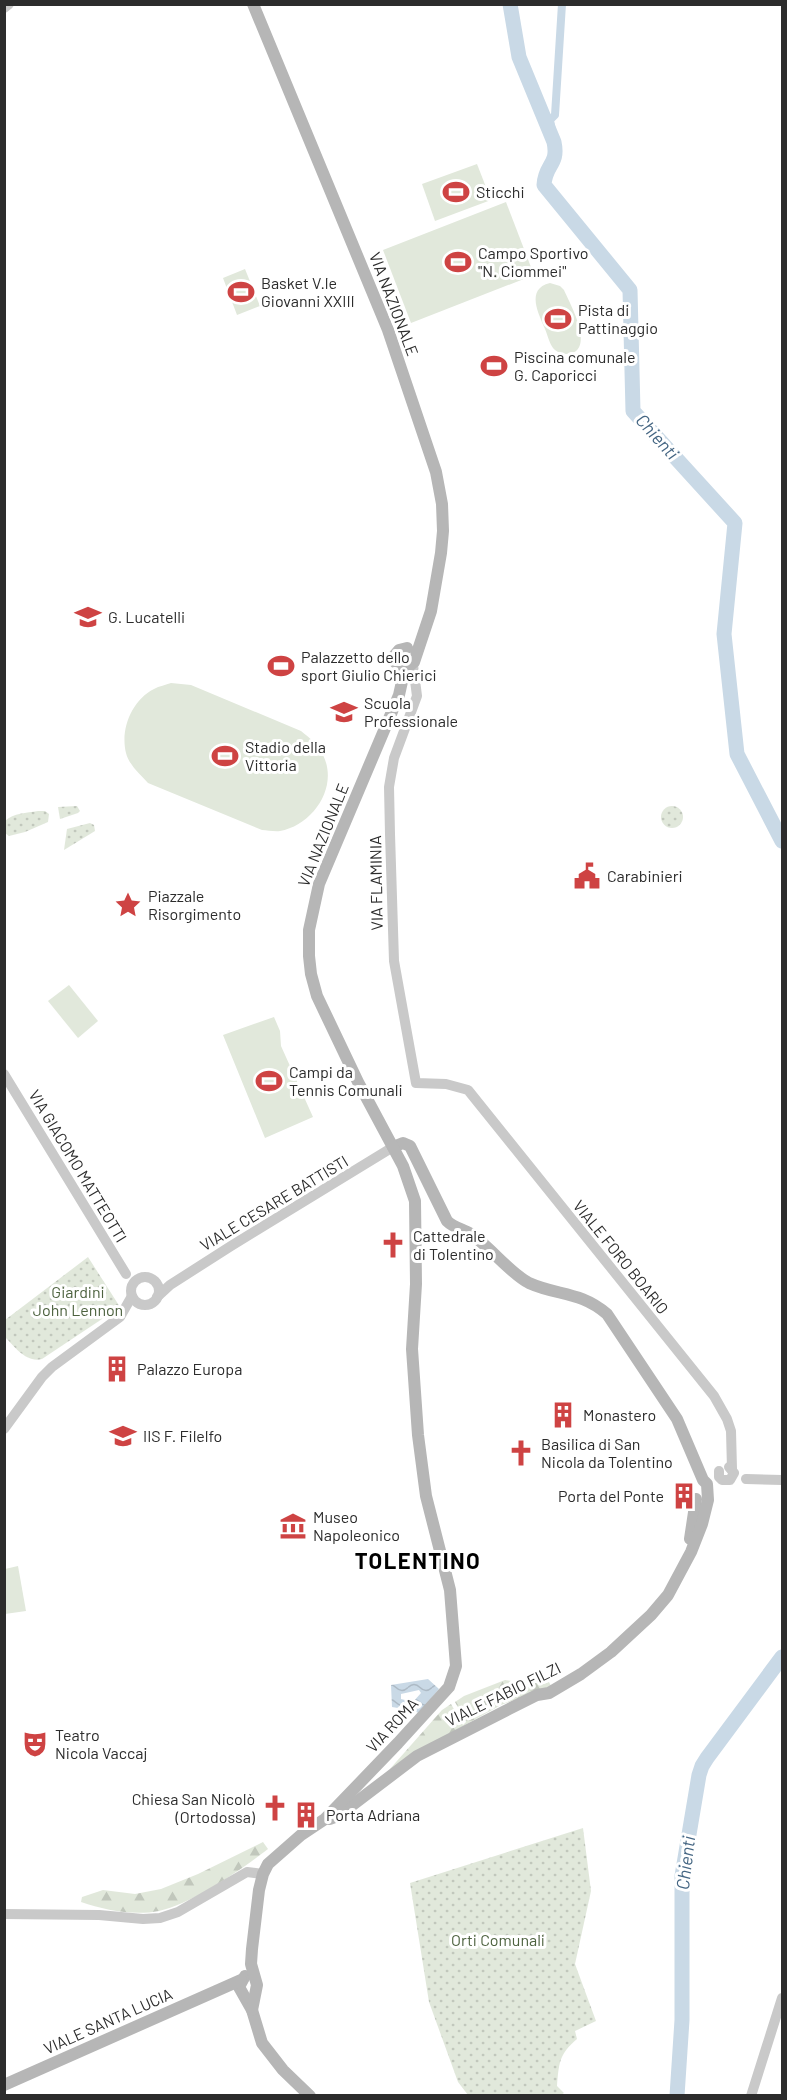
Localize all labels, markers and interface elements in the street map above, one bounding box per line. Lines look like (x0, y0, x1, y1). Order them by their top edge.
sports icon: Sticchi (441, 177, 471, 207)
place label: Sticchi (476, 182, 525, 201)
place label: Campo Sportivo "N. Ciommei" (478, 243, 588, 280)
sports icon: Campo Sportivo "N. Ciommei" (443, 247, 473, 277)
street label: VIA NAZIONALE (366, 249, 423, 358)
place label: Basket V.le Giovanni XXIII (261, 273, 355, 310)
sports icon: Basket V.le Giovanni XXIII (226, 277, 256, 307)
place label: Pista di Pattinaggio (578, 300, 658, 337)
sports icon: Pista di Pattinaggio (543, 304, 573, 334)
place label: Piscina comunale G. Caporicci (514, 347, 635, 384)
sports icon: Piscina comunale G. Caporicci (479, 351, 509, 381)
water label: Chienti (631, 409, 684, 464)
school or university icon: G. Lucatelli (73, 602, 103, 632)
place label: G. Lucatelli (108, 607, 185, 626)
place label: Palazzetto dello sport Giulio Chierici (301, 647, 437, 684)
sports icon: Palazzetto dello sport Giulio Chierici (266, 651, 296, 681)
place label: Scuola Professionale (364, 693, 458, 730)
school or university icon: Scuola Professionale (329, 697, 359, 727)
place label: Stadio della Vittoria (245, 737, 326, 774)
sports icon: Stadio della Vittoria (210, 741, 240, 771)
street label: VIA NAZIONALE (293, 780, 352, 889)
street label: VIA FLAMINIA (365, 835, 386, 931)
public building icon: Carabinieri (572, 861, 602, 891)
place label: Carabinieri (607, 866, 683, 885)
place label: Piazzale Risorgimento (148, 886, 241, 923)
place icon: Piazzale Risorgimento (113, 890, 143, 920)
place label: Campi da Tennis Comunali (289, 1062, 403, 1099)
sports icon: Campi da Tennis Comunali (254, 1066, 284, 1096)
street label: VIA GIACOMO MATTEOTTI (25, 1086, 131, 1245)
street label: VIALE CESARE BATTISTI (196, 1151, 351, 1254)
street label: VIALE FORO BOARIO (570, 1196, 673, 1317)
place label: Cattedrale di Tolentino (413, 1226, 494, 1263)
church icon: Cattedrale di Tolentino (378, 1230, 408, 1260)
park label: Giardini John Lennon (33, 1282, 123, 1319)
building icon: Palazzo Europa (102, 1354, 132, 1384)
place label: Palazzo Europa (137, 1359, 242, 1378)
building icon: Monastero (548, 1400, 578, 1430)
place label: Monastero (583, 1405, 656, 1424)
school or university icon: IIS F. Filelfo (108, 1421, 138, 1451)
place label: IIS F. Filelfo (143, 1426, 222, 1445)
place label: Basilica di San Nicola da Tolentino (541, 1434, 673, 1471)
church icon: Basilica di San Nicola da Tolentino (506, 1438, 536, 1468)
building icon: Porta del Ponte (669, 1481, 699, 1511)
place label: Porta del Ponte (558, 1486, 664, 1505)
place label: Museo Napoleonico (313, 1507, 400, 1544)
museum icon: Museo Napoleonico (278, 1511, 308, 1541)
district label: TOLENTINO (355, 1547, 481, 1573)
street label: VIALE FABIO FILZI (442, 1657, 563, 1730)
street label: VIA ROMA (362, 1693, 422, 1756)
place label: Teatro Nicola Vaccaj (55, 1725, 147, 1762)
theatre icon: Teatro Nicola Vaccaj (20, 1729, 50, 1759)
place label: Chiesa San Nicolò (Ortodossa) (132, 1789, 256, 1826)
church icon: Chiesa San Nicolò (Ortodossa) (260, 1793, 290, 1823)
building icon: Porta Adriana (291, 1800, 321, 1830)
place label: Porta Adriana (326, 1805, 420, 1824)
water label: Chienti (671, 1834, 699, 1891)
park label: Orti Comunali (451, 1930, 545, 1949)
street label: VIALE SANTA LUCIA (40, 1983, 175, 2057)

